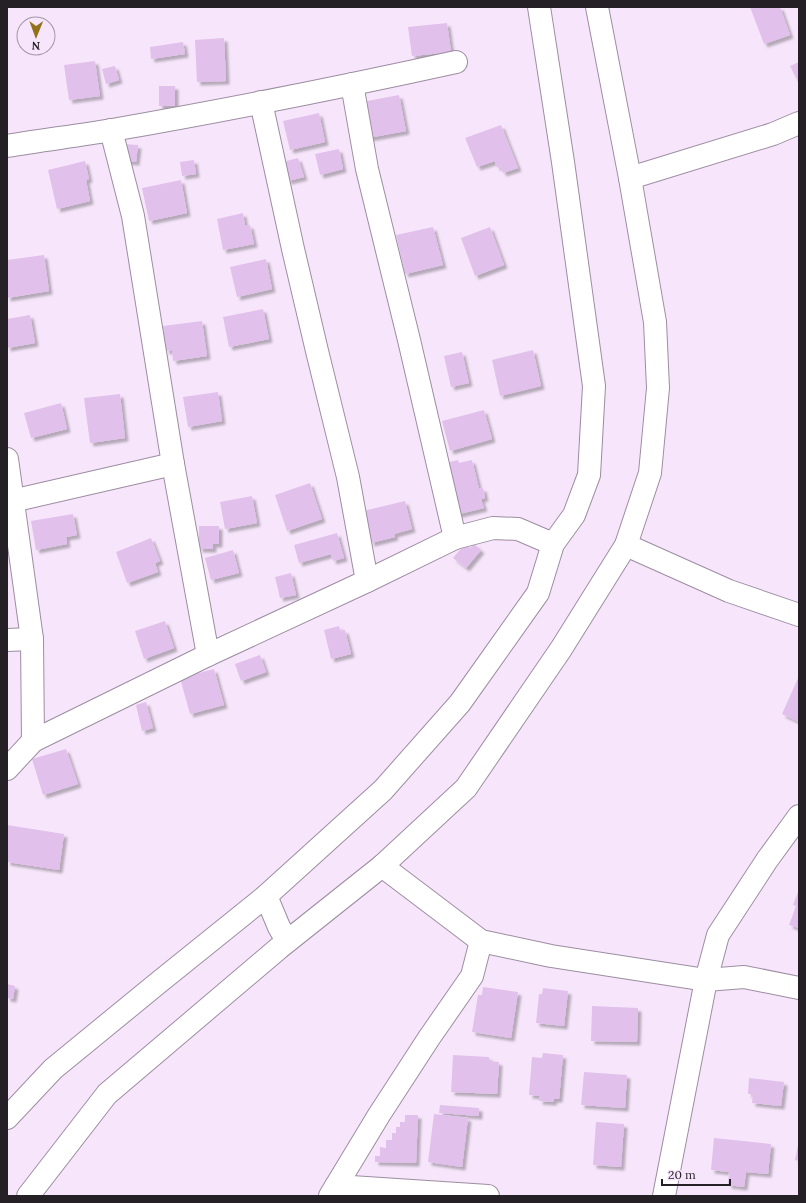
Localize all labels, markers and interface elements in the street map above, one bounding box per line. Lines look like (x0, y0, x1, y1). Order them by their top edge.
north arrow (16, 16, 56, 56)
text: N (31, 39, 40, 53)
scale bar (662, 1161, 730, 1187)
text: 20 m (668, 1167, 696, 1182)

